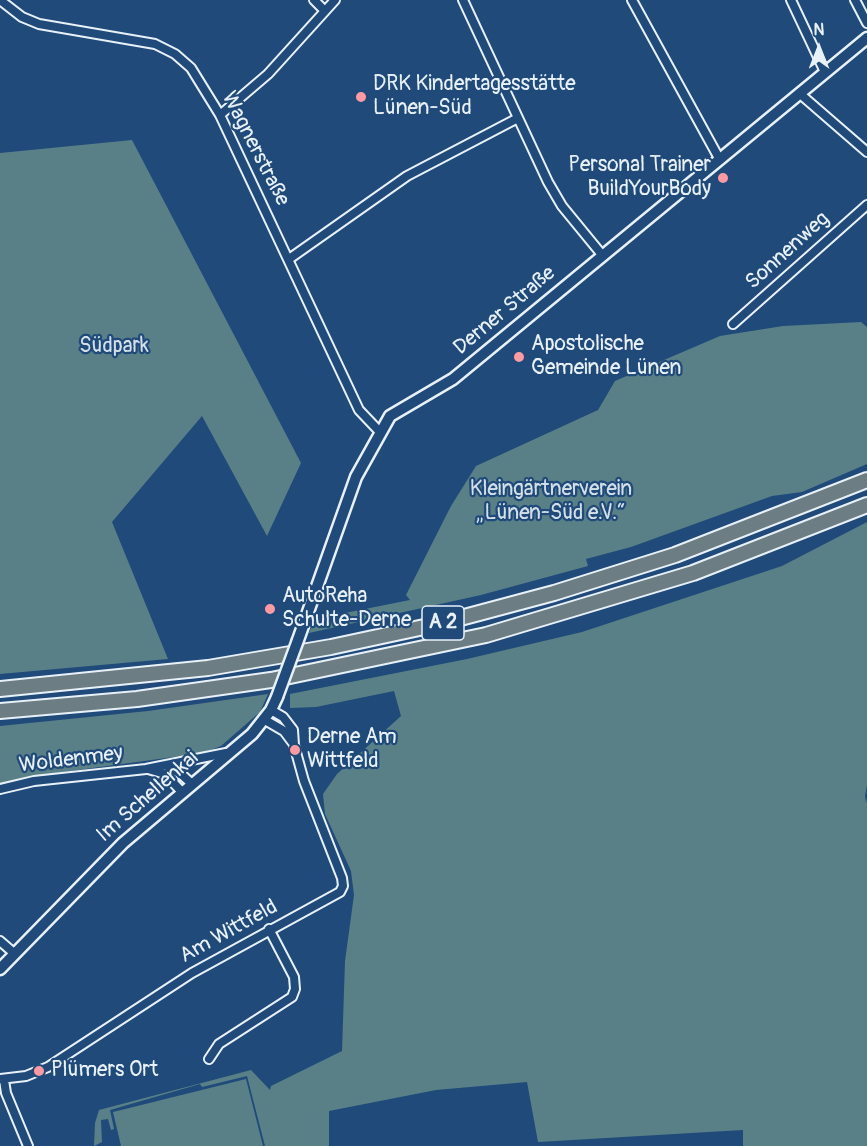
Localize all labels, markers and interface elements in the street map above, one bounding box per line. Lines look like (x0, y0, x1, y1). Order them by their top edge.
north arrow (789, 18, 849, 78)
text: N (814, 20, 824, 40)
place label: DRK Kindertagesstätte Lünen-Süd (373, 72, 576, 122)
street label: Wagnerstraße (215, 88, 295, 210)
marker: DRK Kindertagesstätte Lünen-Süd (354, 90, 368, 104)
place label: Personal Trainer BuildYourBody (568, 153, 711, 203)
marker: Personal Trainer BuildYourBody (716, 171, 730, 185)
street label: Sonnenweg (741, 207, 835, 295)
street label: Derner Straße (449, 261, 561, 361)
place label: Apostolische Gemeinde Lünen (531, 332, 681, 382)
park label: Südpark (79, 334, 149, 360)
marker: Apostolische Gemeinde Lünen (512, 350, 526, 364)
park label: Kleingärtnerverein „Lünen-Süd e.V.“ (470, 477, 632, 527)
place label: AutoReha Schulte-Derne (282, 584, 411, 634)
marker: AutoReha Schulte-Derne (263, 602, 277, 616)
road number: A 2 (422, 606, 464, 640)
place label: Derne Am Wittfeld (307, 725, 397, 775)
street label: Woldenmey (18, 741, 124, 779)
marker: Derne Am Wittfeld (288, 743, 302, 757)
street label: Im Schellenkai (92, 746, 204, 848)
street label: Am Wittfeld (176, 895, 282, 969)
place label: Plümers Ort (51, 1058, 158, 1084)
marker: Plümers Ort (32, 1064, 46, 1078)

